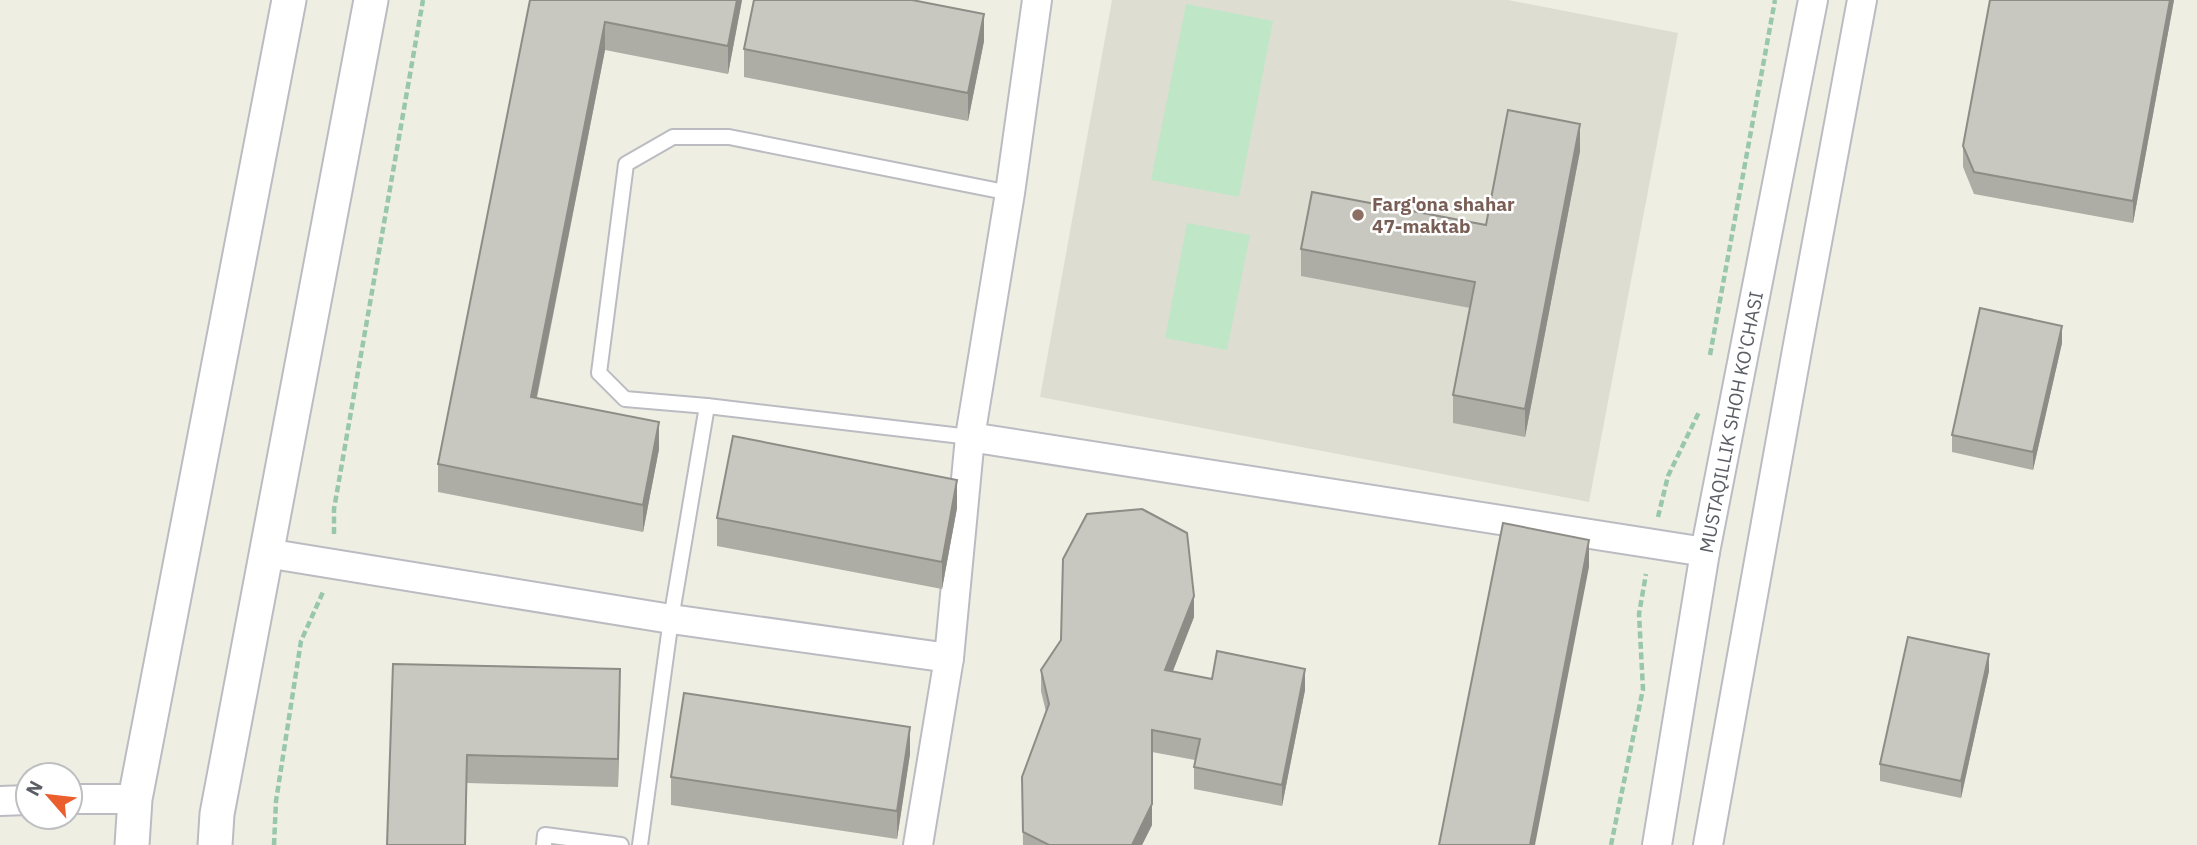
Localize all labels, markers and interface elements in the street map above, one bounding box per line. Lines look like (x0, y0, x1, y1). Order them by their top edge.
place label: Farg'ona shahar 47-maktab (1372, 192, 1515, 238)
marker: Farg'ona shahar 47-maktab (1350, 207, 1366, 223)
street label: MUSTAQILLIK SHOH KO'CHASI (1694, 289, 1768, 555)
north arrow (14, 761, 84, 831)
text: N (20, 776, 48, 800)

